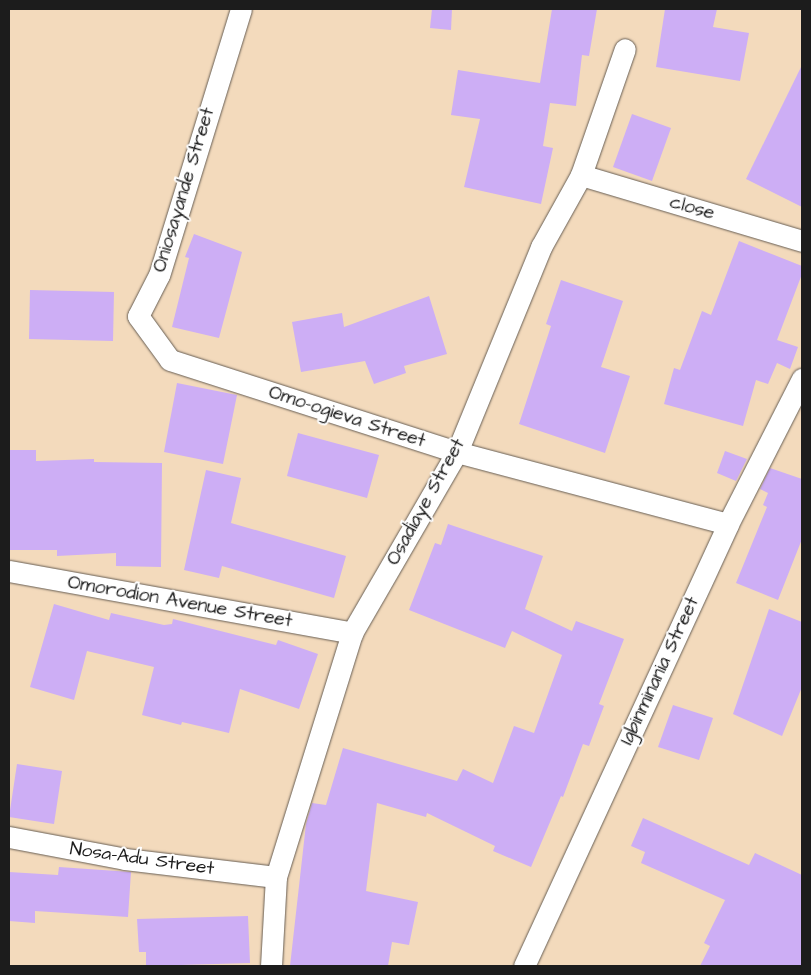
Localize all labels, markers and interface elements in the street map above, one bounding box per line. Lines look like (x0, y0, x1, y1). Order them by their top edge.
street label: Oniosayande Street (148, 105, 220, 275)
street label: close (667, 191, 717, 225)
street label: Omo-ogieva Street (266, 381, 428, 453)
street label: Osadiaye Street (382, 435, 470, 569)
street label: Omorodion Avenue Street (66, 571, 294, 633)
street label: Igbinminania Street (616, 593, 704, 749)
street label: Nosa-Adu Street (68, 838, 216, 880)

